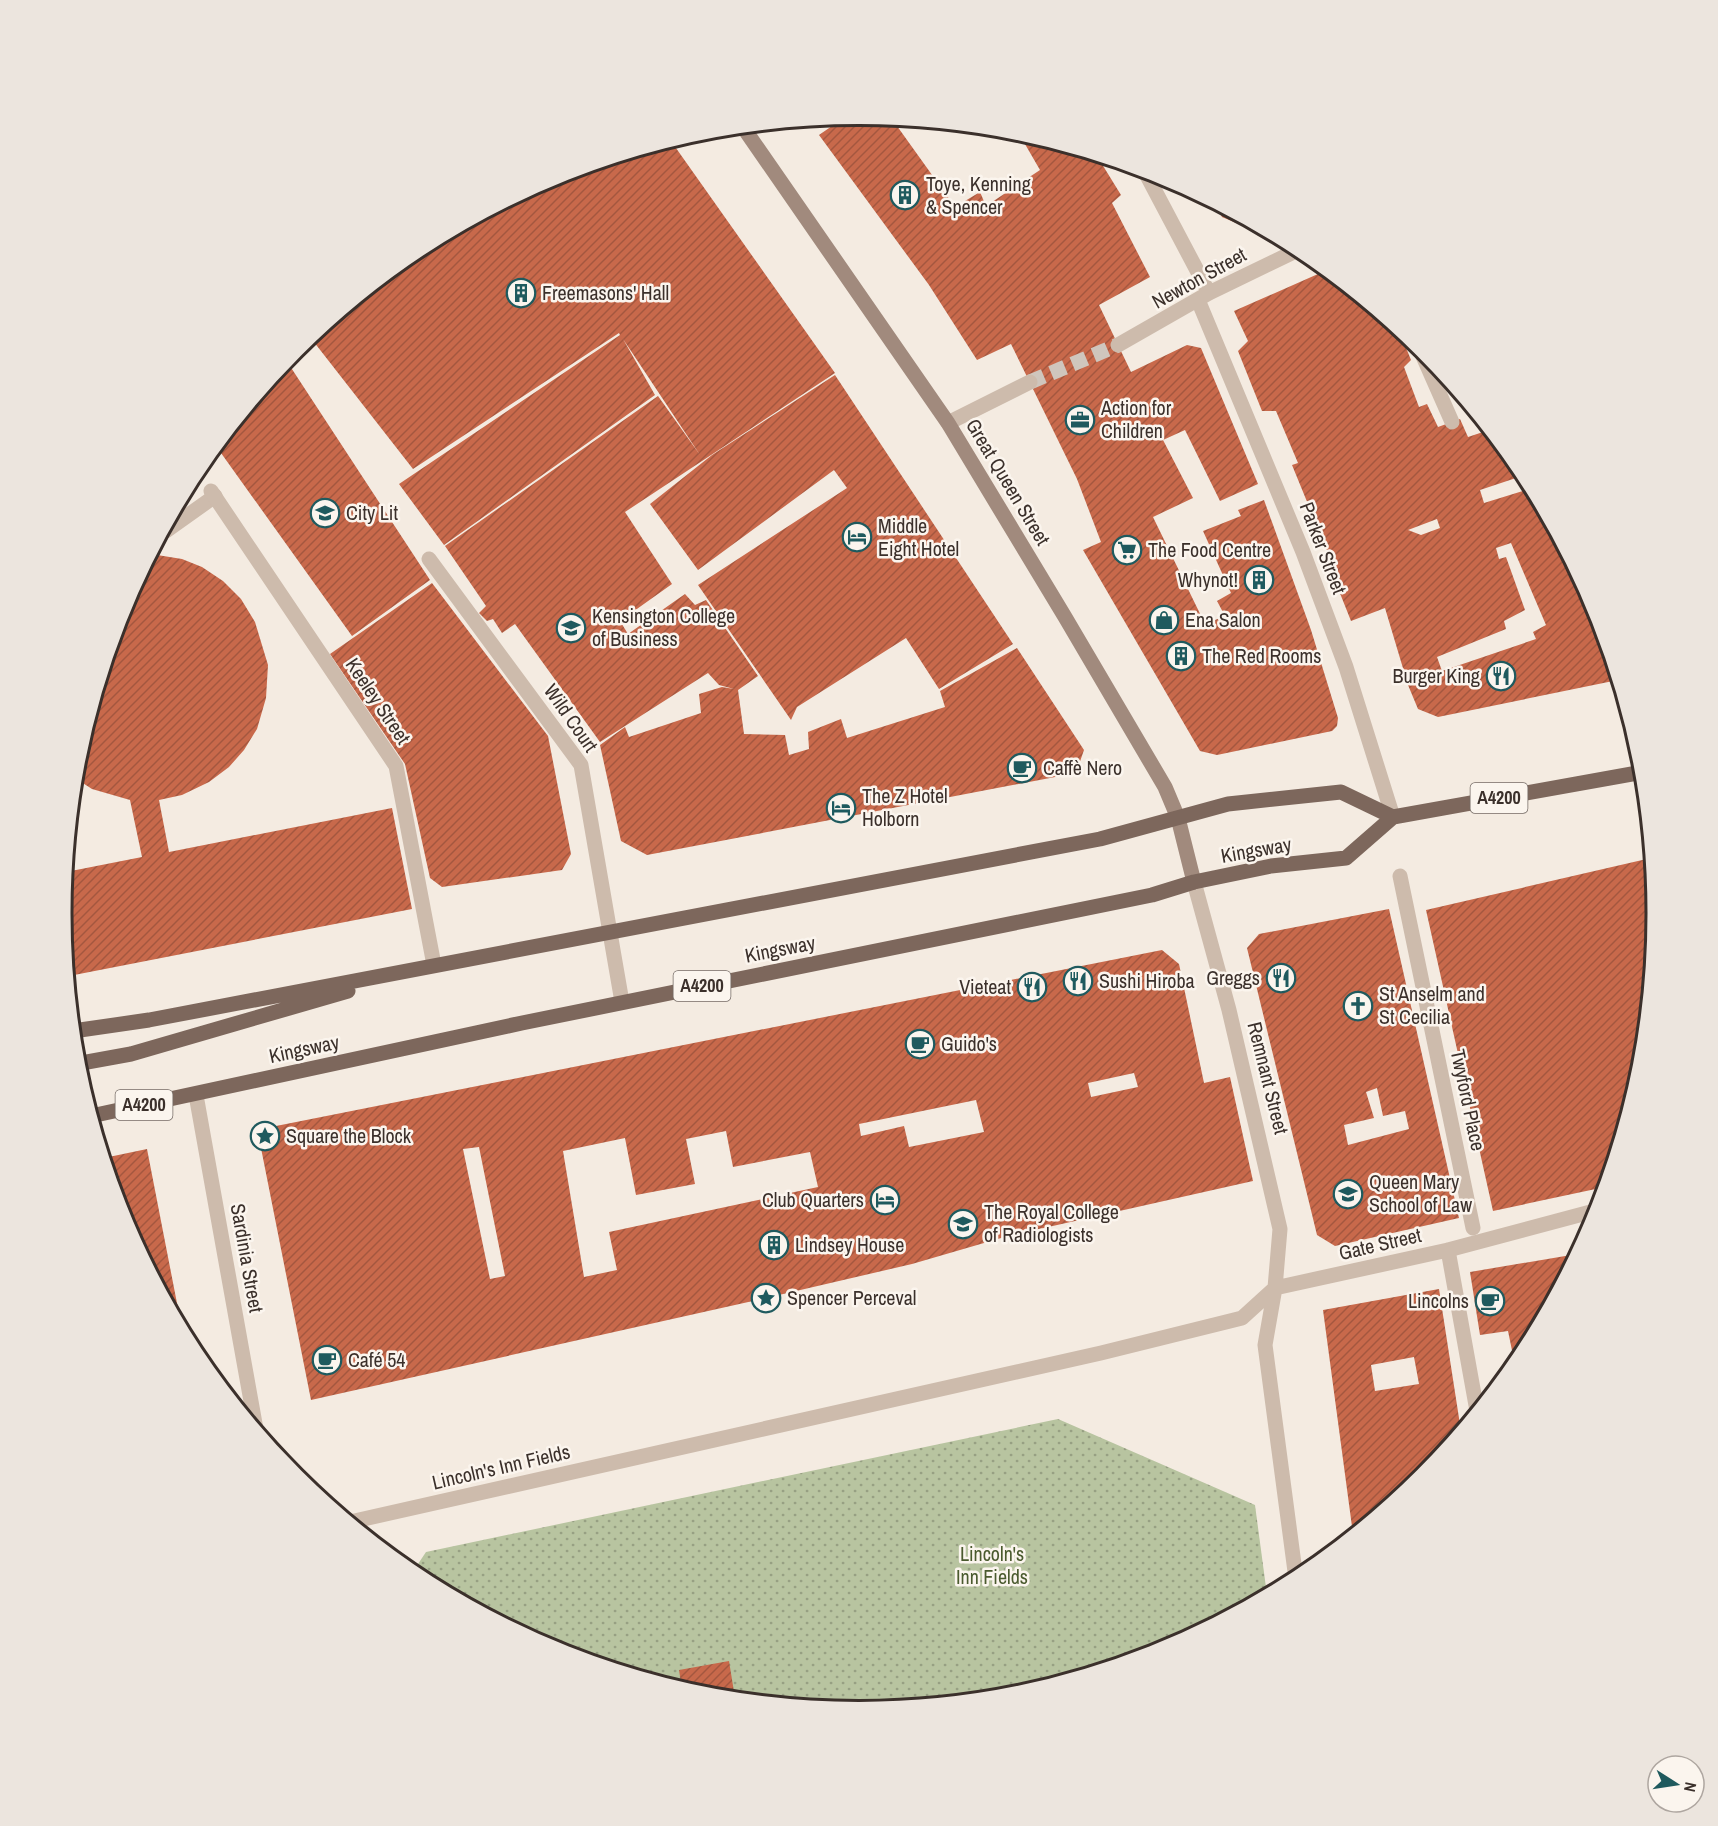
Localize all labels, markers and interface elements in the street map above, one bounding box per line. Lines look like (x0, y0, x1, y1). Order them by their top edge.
place label: Toye, Kenning & Spencer (926, 170, 1031, 220)
building icon: Toye, Kenning & Spencer (889, 179, 921, 211)
street label: Newton Street (1147, 240, 1251, 315)
building icon: Freemasons' Hall (505, 277, 537, 309)
place label: Freemasons' Hall (542, 279, 669, 306)
place label: Action for Children (1100, 394, 1172, 444)
office icon: Action for Children (1064, 404, 1096, 436)
street label: Great Queen Street (960, 413, 1057, 550)
school or university icon: City Lit (309, 497, 341, 529)
street label: Parker Street (1294, 498, 1354, 598)
place label: City Lit (346, 499, 398, 526)
place label: Middle Eight Hotel (878, 512, 959, 562)
hotel icon: Middle Eight Hotel (841, 521, 873, 553)
supermarket icon: The Food Centre (1111, 534, 1143, 566)
place label: The Food Centre (1148, 536, 1271, 563)
building icon: Whynot! (1243, 564, 1275, 596)
place label: Whynot! (1178, 566, 1238, 593)
place label: Kensington College of Business (592, 602, 735, 652)
shop icon: Ena Salon (1148, 604, 1180, 636)
place label: Ena Salon (1185, 606, 1261, 633)
school or university icon: Kensington College of Business (555, 612, 587, 644)
building icon: The Red Rooms (1165, 640, 1197, 672)
place label: The Red Rooms (1202, 642, 1321, 669)
street label: Keeley Street (340, 652, 417, 749)
restaurant icon: Burger King (1485, 660, 1517, 692)
place label: Burger King (1392, 662, 1480, 689)
street label: Wild Court (538, 678, 605, 758)
cafe icon: Caffè Nero (1006, 752, 1038, 784)
place label: Caffè Nero (1043, 754, 1122, 781)
place label: The Z Hotel Holborn (862, 782, 948, 832)
road number: A4200 (1470, 783, 1528, 813)
hotel icon: The Z Hotel Holborn (825, 792, 857, 824)
street label: Kingsway (1219, 830, 1294, 869)
street label: Kingsway (742, 928, 818, 969)
restaurant icon: Greggs (1265, 962, 1297, 994)
place label: Greggs (1206, 964, 1260, 991)
restaurant icon: Sushi Hiroba (1062, 965, 1094, 997)
place label: Sushi Hiroba (1099, 967, 1195, 994)
road number: A4200 (674, 971, 730, 1001)
restaurant icon: Vieteat (1016, 971, 1048, 1003)
place label: Vieteat (959, 973, 1011, 1000)
place label: St Anselm and St Cecilia (1379, 980, 1485, 1030)
church icon: St Anselm and St Cecilia (1342, 990, 1374, 1022)
street label: Remnant Street (1241, 1019, 1296, 1137)
street label: Kingsway (266, 1028, 342, 1069)
cafe icon: Guido's (904, 1028, 936, 1060)
place label: Guido's (941, 1030, 997, 1057)
street label: Twyford Place (1445, 1047, 1492, 1153)
road number: A4200 (116, 1090, 172, 1120)
place icon: Square the Block (249, 1120, 281, 1152)
place label: Square the Block (286, 1122, 412, 1149)
place label: Queen Mary School of Law (1369, 1168, 1472, 1218)
school or university icon: Queen Mary School of Law (1332, 1178, 1364, 1210)
hotel icon: Club Quarters (869, 1184, 901, 1216)
place label: Club Quarters (762, 1186, 864, 1213)
place label: The Royal College of Radiologists (984, 1198, 1119, 1248)
street label: Sardinia Street (225, 1201, 270, 1315)
school or university icon: The Royal College of Radiologists (947, 1208, 979, 1240)
street label: Gate Street (1336, 1221, 1424, 1266)
building icon: Lindsey House (758, 1229, 790, 1261)
place label: Lindsey House (795, 1231, 904, 1258)
place icon: Spencer Perceval (750, 1282, 782, 1314)
place label: Spencer Perceval (787, 1284, 916, 1311)
cafe icon: Lincolns (1474, 1285, 1506, 1317)
place label: Lincolns (1408, 1287, 1469, 1314)
cafe icon: Café 54 (311, 1344, 343, 1376)
place label: Café 54 (348, 1346, 405, 1373)
street label: Lincoln's Inn Fields (429, 1438, 573, 1496)
park label: Lincoln's Inn Fields (956, 1540, 1028, 1590)
north arrow (1646, 1754, 1706, 1814)
text: N (1679, 1780, 1702, 1794)

